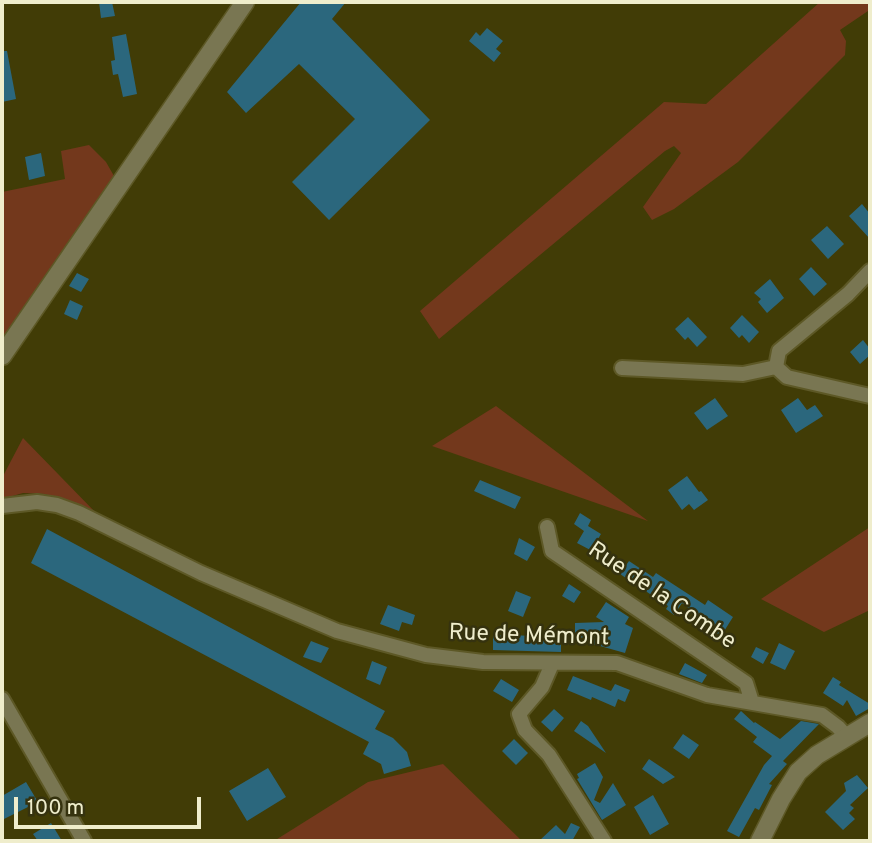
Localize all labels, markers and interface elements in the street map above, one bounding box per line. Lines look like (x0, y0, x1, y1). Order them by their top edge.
street label: Rue de la Combe (582, 537, 740, 657)
street label: Rue de Mémont (448, 620, 610, 654)
scale bar (18, 784, 205, 828)
text: 100 m (27, 795, 84, 822)

